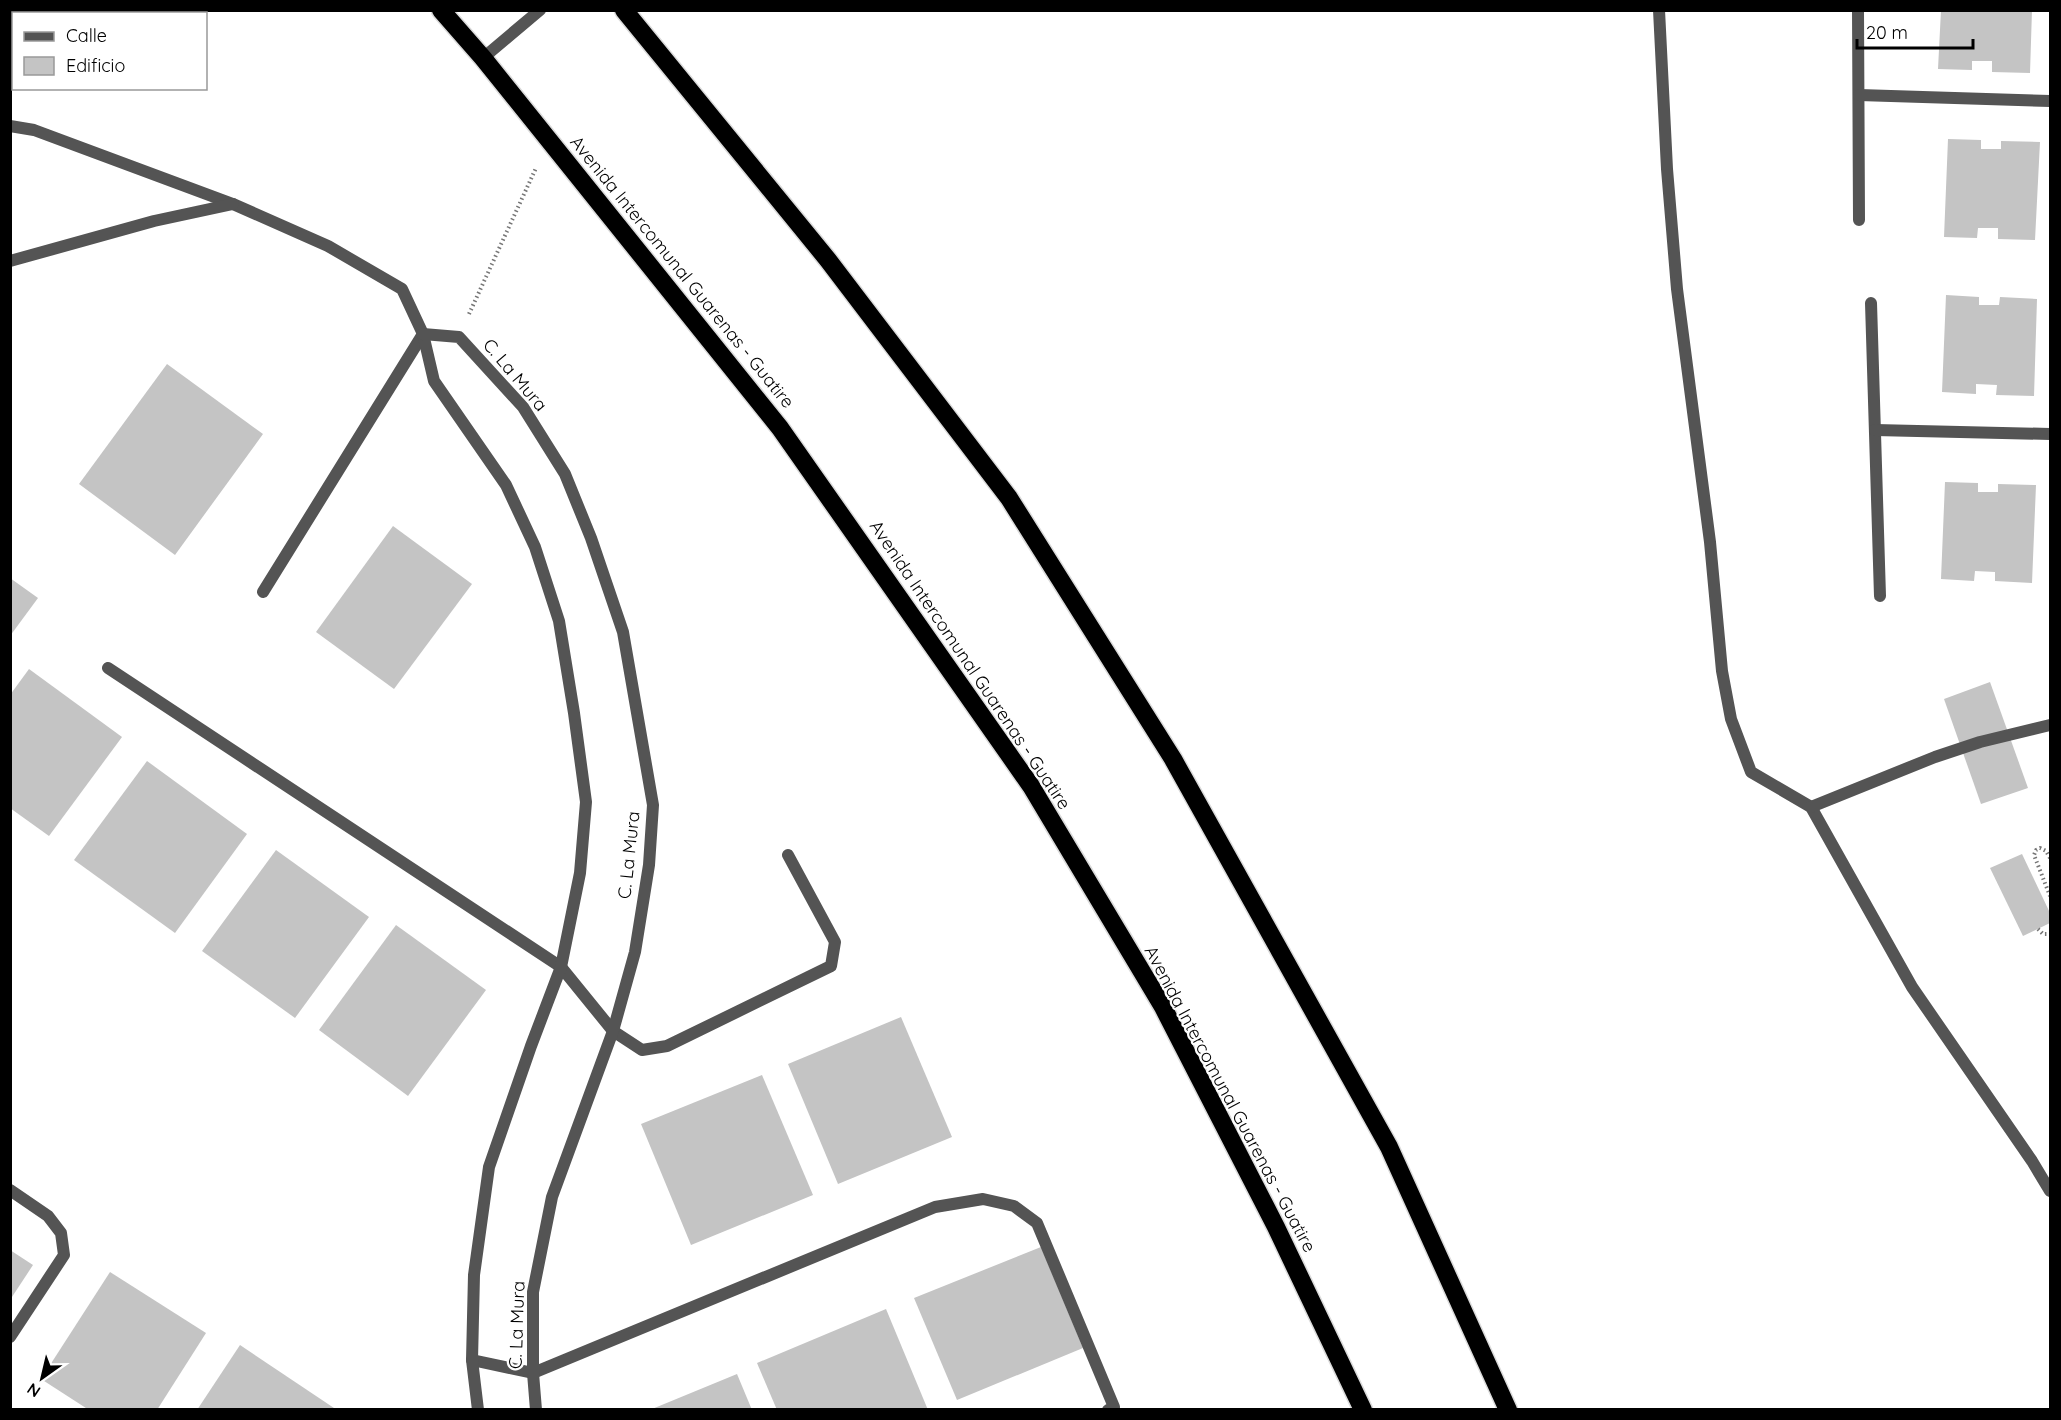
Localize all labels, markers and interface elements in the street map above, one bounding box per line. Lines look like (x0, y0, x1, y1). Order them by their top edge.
legend (12, 12, 207, 90)
scale bar (1857, 12, 1972, 50)
text: 20 m (1866, 21, 1908, 44)
text: Calle (66, 24, 107, 47)
text: Edificio (66, 54, 125, 77)
street label: Avenida Intercomunal Guarenas - Guatire (565, 131, 800, 413)
street label: C. La Mura (478, 334, 553, 416)
street label: Avenida Intercomunal Guarenas - Guatire (865, 516, 1076, 814)
street label: C. La Mura (612, 810, 645, 900)
street label: Avenida Intercomunal Guarenas - Guatire (1140, 942, 1321, 1256)
street label: C. La Mura (503, 1281, 530, 1369)
north arrow (12, 1348, 72, 1408)
text: N (23, 1379, 44, 1402)

